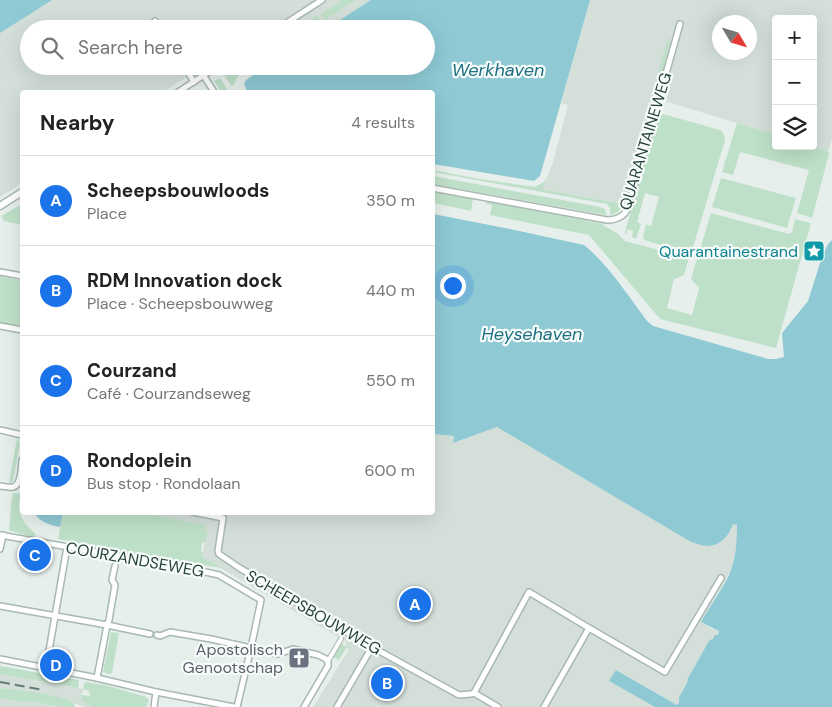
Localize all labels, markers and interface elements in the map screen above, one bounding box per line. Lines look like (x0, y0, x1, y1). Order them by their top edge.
north arrow (712, 15, 757, 60)
map controls (772, 15, 817, 150)
button: + (772, 15, 817, 60)
search box (20, 20, 435, 75)
icon: search (38, 34, 66, 62)
text: Search here (78, 35, 183, 60)
water label: Werkhaven (452, 58, 544, 82)
button: − (772, 60, 817, 105)
street label: QUARANTAINEWEG (615, 70, 676, 213)
button: layers (772, 105, 817, 150)
text: Nearby (40, 109, 114, 137)
text: 4 results (351, 112, 415, 133)
text: Scheepsbouwloods (87, 178, 269, 203)
text: A (50, 190, 62, 211)
text: 350 m (366, 190, 415, 211)
text: Place (87, 203, 127, 224)
place icon: Quarantainestrand (802, 239, 826, 263)
place label: Quarantainestrand (659, 241, 798, 262)
text: RDM Innovation dock (87, 268, 282, 293)
your location (440, 273, 466, 299)
text: B (51, 280, 61, 301)
text: 440 m (366, 280, 415, 301)
text: Place · Scheepsbouwweg (87, 293, 273, 314)
water label: Heysehaven (482, 322, 582, 346)
text: Courzand (87, 358, 177, 383)
text: C (50, 370, 62, 391)
text: 550 m (366, 370, 415, 391)
text: Café · Courzandseweg (87, 383, 251, 404)
text: Rondoplein (87, 448, 192, 473)
text: D (50, 460, 62, 481)
text: 600 m (365, 460, 415, 481)
text: Bus stop · Rondolaan (87, 473, 240, 494)
pin: C (19, 536, 51, 574)
street label: COURZANDSEWEG (64, 537, 206, 582)
street label: SCHEEPSBOUWWEG (242, 565, 385, 660)
pin: A (399, 585, 431, 623)
place label: Apostolisch Genootschap (183, 639, 283, 678)
pin: D (40, 646, 72, 684)
church icon: Apostolisch Genootschap (287, 646, 311, 670)
pin: B (371, 664, 403, 702)

